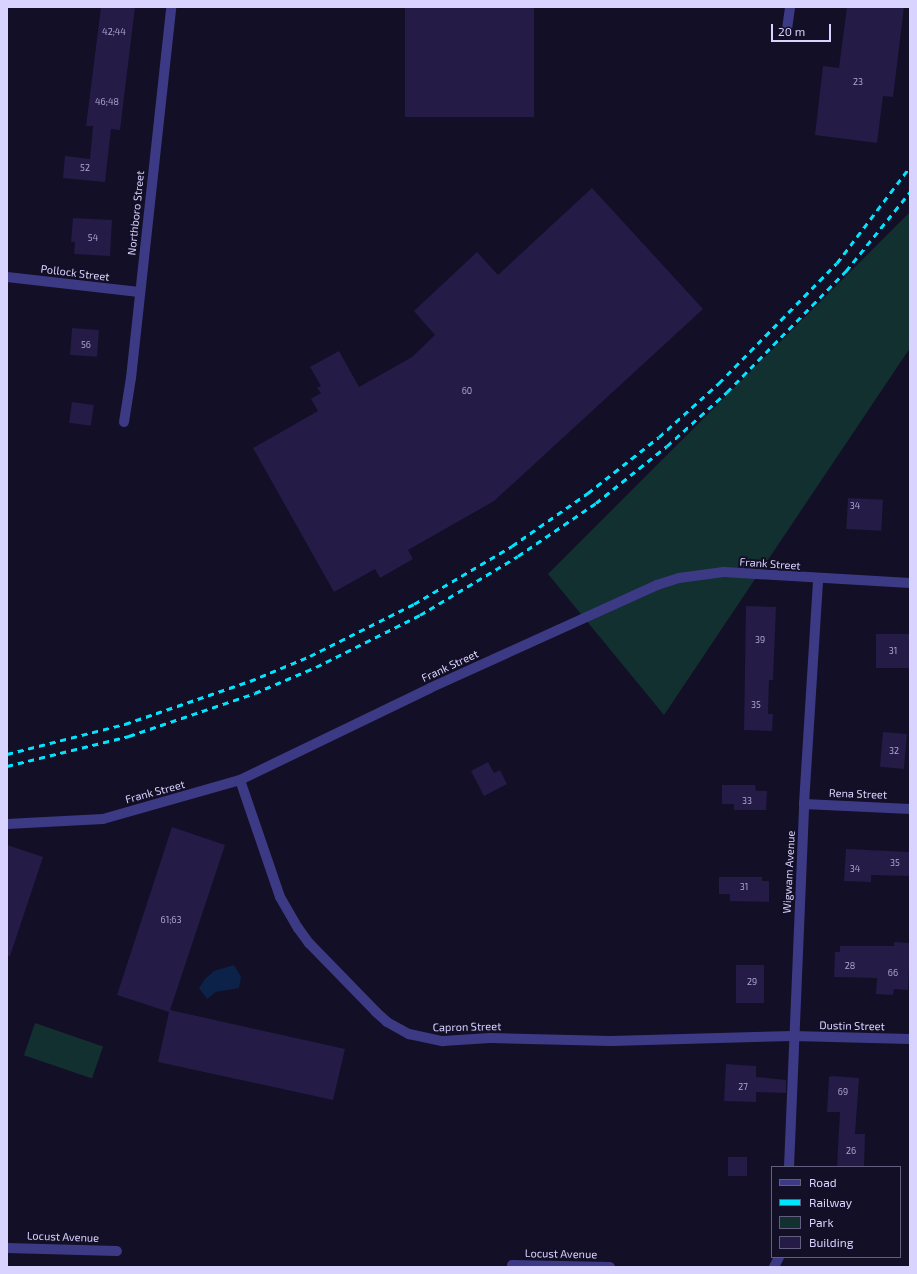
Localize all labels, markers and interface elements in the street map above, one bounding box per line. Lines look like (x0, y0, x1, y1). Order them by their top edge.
scale bar (773, 16, 833, 42)
text: 20 m (778, 24, 805, 38)
house number: 42;44 (102, 27, 126, 37)
house number: 23 (853, 77, 863, 87)
house number: 46;48 (95, 97, 119, 107)
house number: 52 (80, 163, 90, 173)
street label: Northboro Street (125, 170, 147, 256)
house number: 54 (88, 233, 98, 243)
street label: Pollock Street (40, 262, 110, 284)
house number: 56 (81, 340, 91, 350)
house number: 60 (462, 386, 472, 396)
house number: 34 (850, 501, 860, 511)
street label: Frank Street (739, 555, 801, 573)
house number: 39 (755, 635, 765, 645)
house number: 31 (889, 646, 897, 656)
street label: Frank Street (419, 647, 481, 685)
house number: 35 (751, 700, 761, 710)
house number: 32 (889, 746, 899, 756)
street label: Frank Street (124, 778, 186, 806)
street label: Rena Street (829, 786, 887, 802)
house number: 33 (742, 796, 752, 806)
street label: Wigwam Avenue (780, 830, 798, 914)
house number: 35 (890, 858, 900, 868)
house number: 34 (850, 864, 860, 874)
house number: 31 (740, 882, 748, 892)
house number: 61;63 (160, 915, 182, 925)
house number: 28 (845, 961, 855, 971)
house number: 66 (888, 968, 898, 978)
house number: 29 (747, 977, 757, 987)
street label: Dustin Street (819, 1019, 885, 1033)
street label: Capron Street (433, 1020, 501, 1034)
house number: 27 (738, 1082, 748, 1092)
house number: 69 (838, 1087, 848, 1097)
house number: 26 (846, 1146, 856, 1156)
legend (771, 1166, 901, 1258)
text: Road (809, 1175, 837, 1189)
text: Railway (809, 1195, 852, 1209)
text: Park (809, 1215, 834, 1229)
street label: Locust Avenue (26, 1229, 100, 1245)
text: Building (809, 1235, 853, 1249)
street label: Locust Avenue (525, 1247, 597, 1261)

